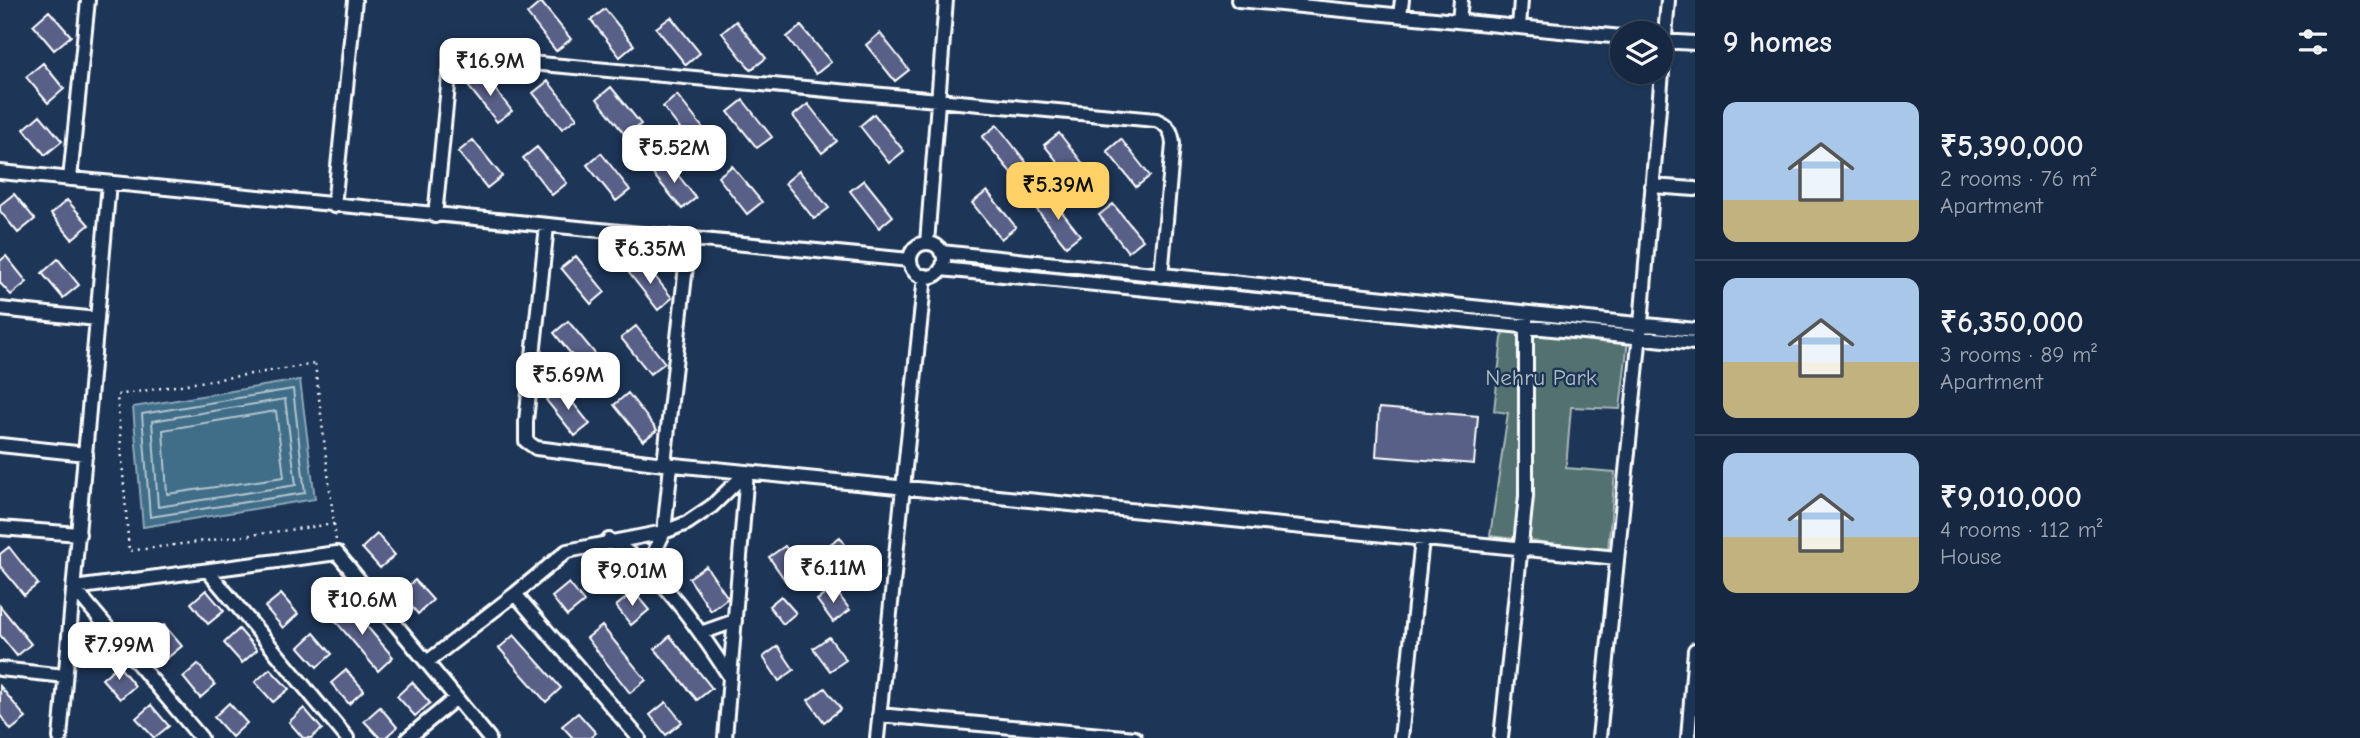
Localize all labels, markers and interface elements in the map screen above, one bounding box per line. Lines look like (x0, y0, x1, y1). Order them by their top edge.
map controls (1610, 21, 1673, 84)
button: layers (1610, 21, 1673, 84)
icon: filters (2294, 23, 2332, 61)
text: 9 homes (1723, 25, 1832, 60)
pin: ₹16.9M (433, 38, 547, 98)
text: ₹16.9M (456, 47, 524, 74)
pin: ₹5.52M (617, 125, 731, 185)
text: ₹5,390,000 (1940, 129, 2084, 164)
icon: home (1779, 130, 1863, 214)
text: ₹5.52M (638, 134, 710, 161)
pin: ₹5.39M (1001, 162, 1115, 222)
text: 2 rooms · 76 m² (1940, 165, 2096, 192)
text: ₹5.39M (1022, 171, 1094, 198)
text: Apartment (1940, 192, 2043, 219)
pin: ₹6.35M (593, 226, 707, 286)
text: ₹6.35M (614, 235, 686, 262)
text: ₹6,350,000 (1940, 305, 2084, 340)
icon: home (1779, 306, 1863, 390)
text: 3 rooms · 89 m² (1940, 341, 2097, 368)
pin: ₹5.69M (511, 352, 625, 412)
text: ₹5.69M (532, 361, 604, 388)
park label: Nehru Park (1485, 364, 1597, 391)
text: Apartment (1940, 368, 2043, 395)
text: ₹9,010,000 (1940, 480, 2082, 515)
icon: home (1779, 481, 1863, 565)
text: 4 rooms · 112 m² (1940, 516, 2103, 543)
text: House (1940, 543, 2002, 570)
pin: ₹6.11M (776, 546, 890, 605)
pin: ₹9.01M (575, 548, 689, 608)
text: ₹6.11M (800, 554, 866, 581)
text: ₹9.01M (597, 557, 667, 584)
pin: ₹10.6M (305, 578, 419, 637)
text: ₹10.6M (327, 586, 397, 613)
pin: ₹7.99M (62, 622, 176, 682)
text: ₹7.99M (84, 631, 154, 658)

